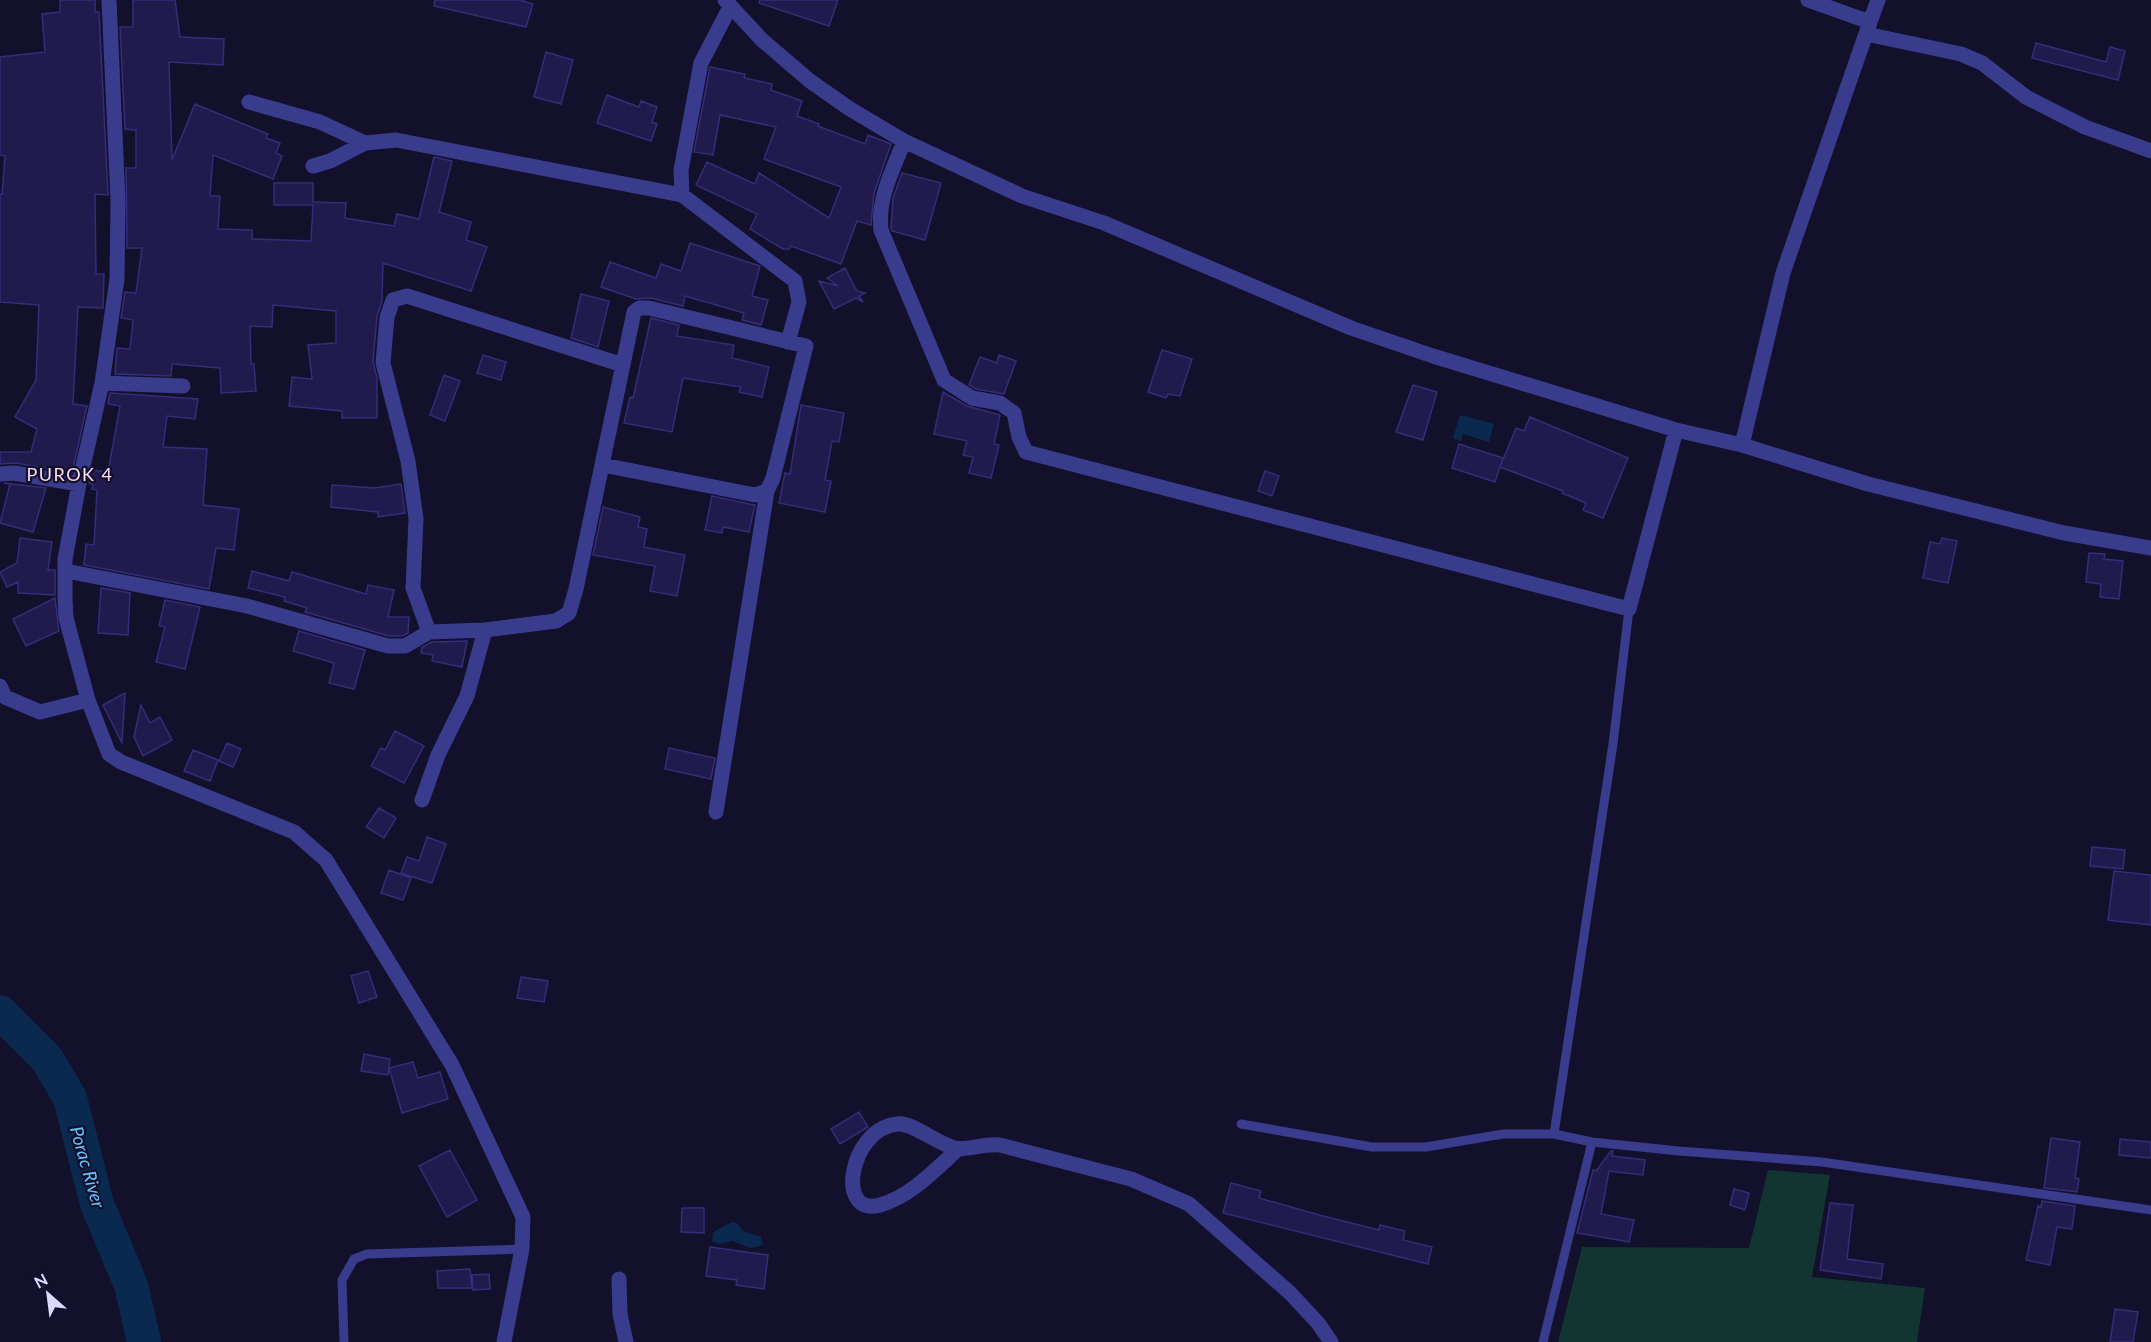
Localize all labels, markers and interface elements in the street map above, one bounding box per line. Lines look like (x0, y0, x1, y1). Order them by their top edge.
district label: PUROK 4 (26, 463, 114, 485)
water label: Porac River (66, 1124, 110, 1211)
north arrow (18, 1264, 78, 1324)
text: N (31, 1269, 51, 1292)

